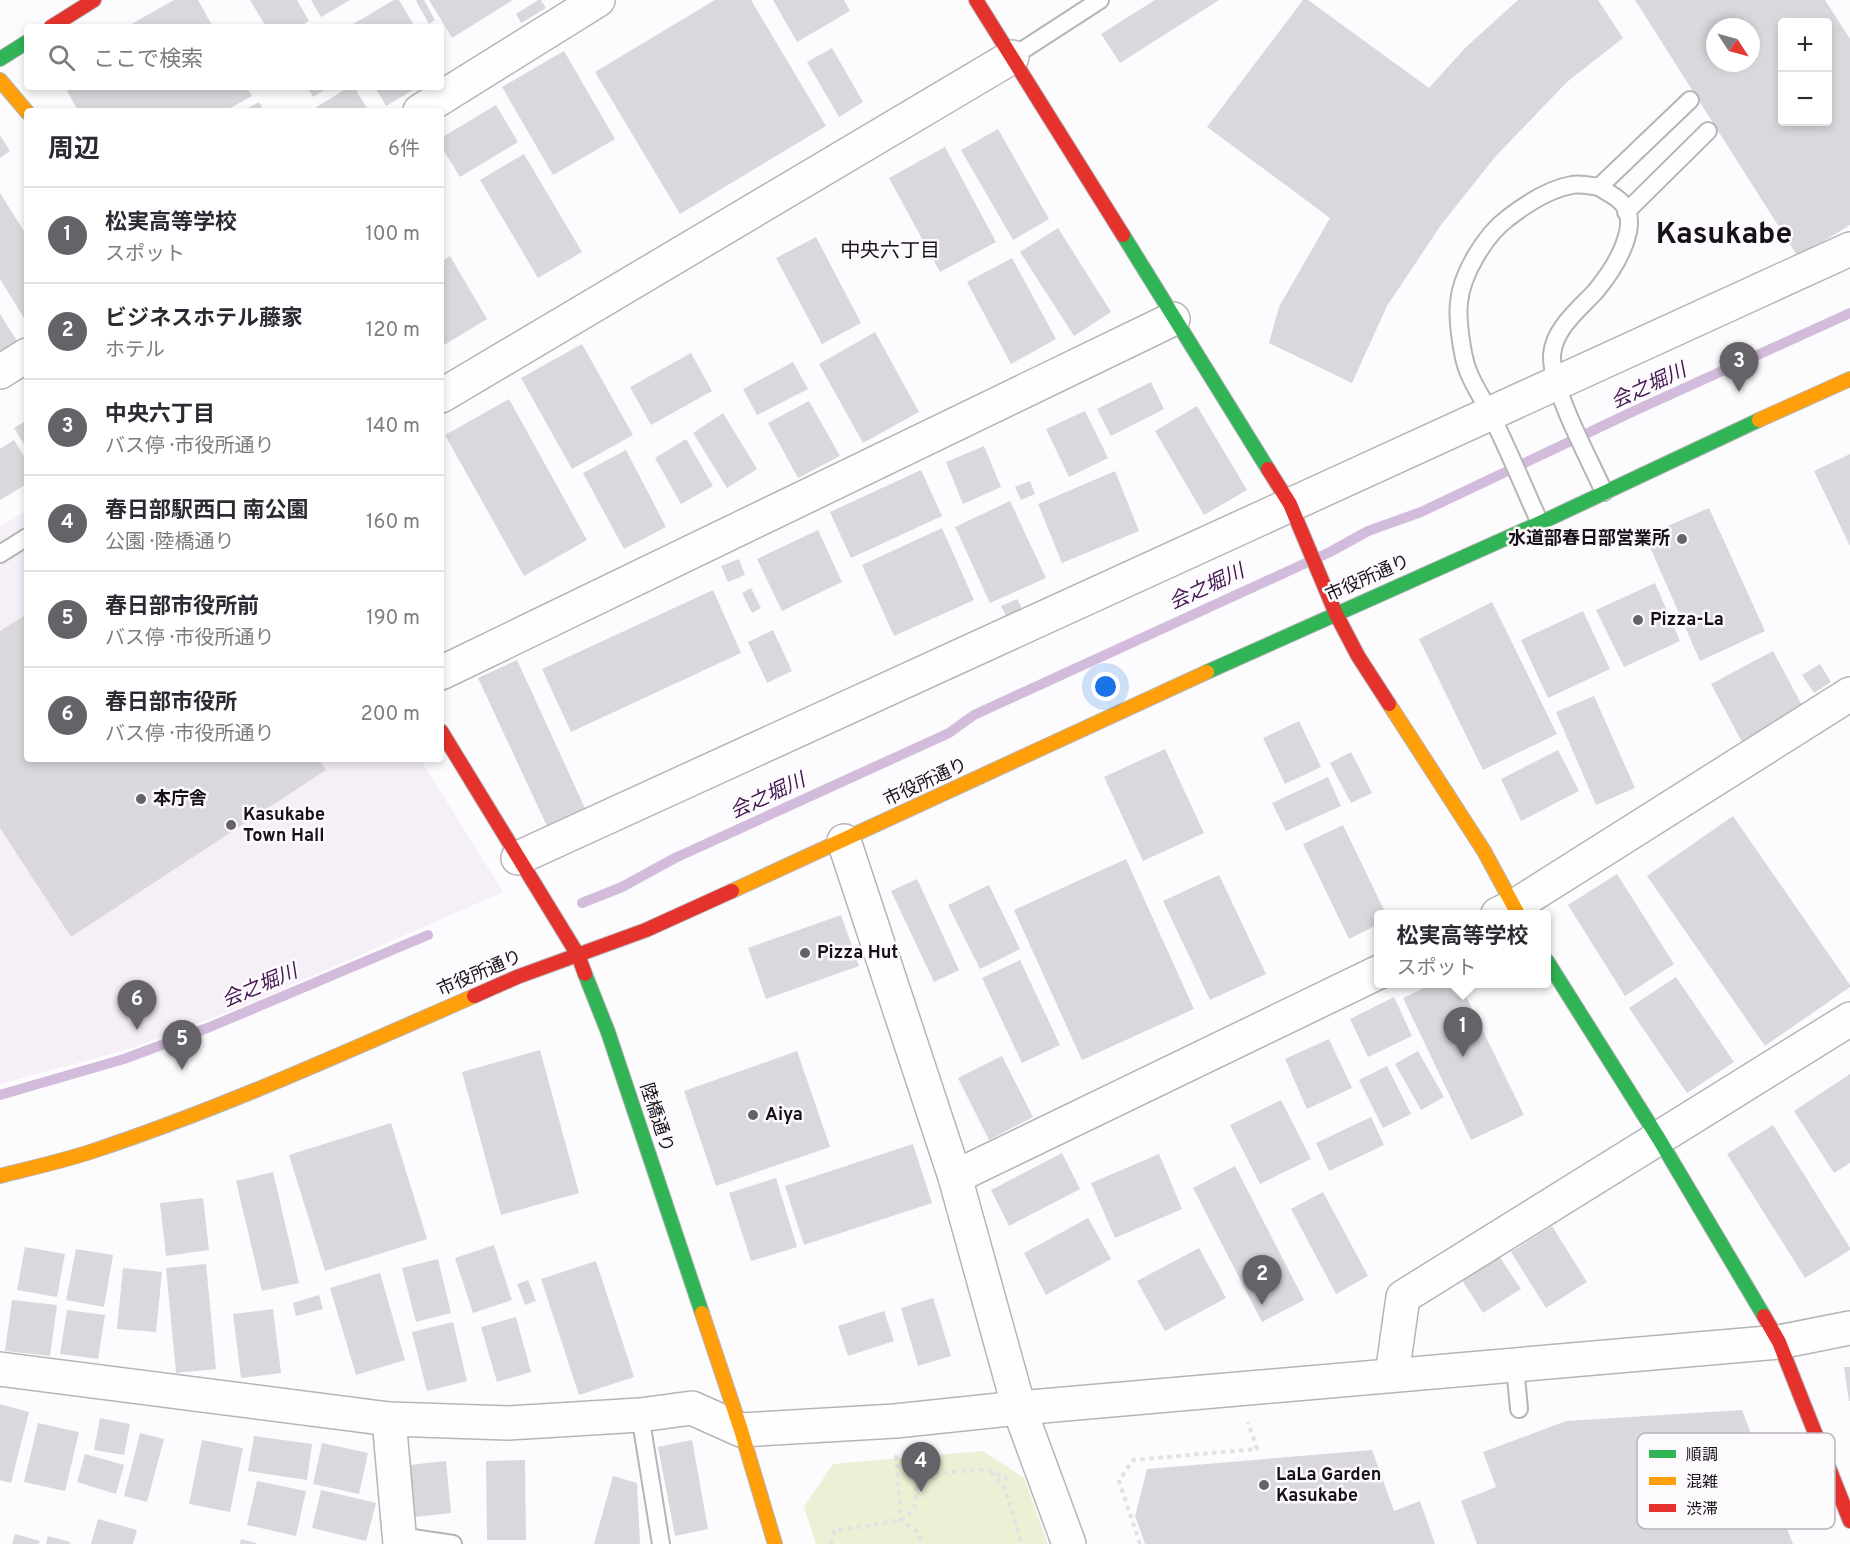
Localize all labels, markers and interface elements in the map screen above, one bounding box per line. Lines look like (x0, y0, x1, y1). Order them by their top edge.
north arrow (1706, 18, 1760, 72)
map controls (1778, 18, 1832, 126)
button: + (1778, 18, 1832, 72)
search box (24, 24, 444, 90)
icon: search (45, 41, 78, 74)
text: ここで検索 (93, 47, 203, 74)
button: − (1778, 72, 1832, 126)
text: 周辺 (48, 134, 100, 167)
text: 6件 (388, 137, 420, 163)
text: 松実高等学校 (105, 210, 237, 237)
district label: Kasukabe (1656, 217, 1792, 254)
text: 1 (64, 222, 72, 248)
text: 100 m (365, 222, 420, 248)
district label: 中央六丁目 (840, 239, 940, 265)
text: スポット (105, 242, 185, 268)
text: ビジネスホテル藤家 (105, 306, 303, 333)
text: 2 (61, 318, 74, 344)
text: 120 m (366, 318, 420, 344)
text: ホテル (105, 338, 165, 364)
pin: 3 (1720, 342, 1758, 392)
water label: 会之堀川 (1607, 357, 1693, 416)
text: 中央六丁目 (105, 402, 215, 429)
text: 3 (62, 414, 74, 440)
text: 140 m (366, 414, 420, 440)
text: バス停 · 市役所通り (105, 434, 274, 460)
text: 春日部駅西口 南公園 (105, 498, 309, 525)
text: 4 (61, 510, 74, 536)
text: 160 m (366, 510, 420, 536)
place label: 水道部春日部営業所 (1508, 528, 1670, 551)
text: 公園 · 陸橋通り (105, 530, 234, 556)
marker: 水道部春日部営業所 (1675, 532, 1689, 546)
street label: 市役所通り (1322, 550, 1414, 608)
water label: 会之堀川 (1165, 558, 1251, 617)
text: 春日部市役所前 (105, 594, 259, 621)
text: 5 (61, 606, 74, 632)
text: 190 m (366, 606, 420, 632)
place label: Pizza-La (1650, 609, 1724, 632)
marker: Pizza-La (1631, 613, 1645, 627)
text: バス停 · 市役所通り (105, 626, 274, 652)
your location (1091, 672, 1120, 701)
text: 春日部市役所 (105, 690, 237, 717)
text: 6 (61, 702, 74, 728)
text: 200 m (361, 702, 420, 728)
text: バス停 · 市役所通り (105, 722, 274, 748)
street label: 市役所通り (880, 754, 972, 812)
water label: 会之堀川 (726, 767, 812, 826)
place label: 本庁舎 (153, 788, 207, 811)
marker: 本庁舎 (134, 792, 148, 806)
place label: Kasukabe Town Hall (243, 804, 325, 848)
marker: Kasukabe Town Hall (224, 818, 238, 832)
popup (1374, 910, 1551, 988)
text: 松実高等学校 (1396, 924, 1529, 951)
place label: Pizza Hut (817, 942, 898, 965)
street label: 市役所通り (434, 946, 526, 1002)
marker: Pizza Hut (798, 946, 812, 960)
text: スポット (1396, 956, 1476, 982)
water label: 会之堀川 (218, 959, 304, 1015)
pin: 6 (118, 980, 156, 1030)
pin: 1 (1444, 1008, 1482, 1057)
pin: 5 (162, 1020, 201, 1070)
street label: 陸橋通り (634, 1080, 678, 1156)
place label: Aiya (765, 1104, 803, 1127)
marker: Aiya (746, 1108, 760, 1122)
pin: 2 (1242, 1256, 1282, 1305)
legend (1637, 1433, 1835, 1529)
pin: 4 (902, 1442, 940, 1492)
text: 順調 (1686, 1446, 1718, 1466)
place label: LaLa Garden Kasukabe (1276, 1464, 1382, 1508)
text: 混雑 (1686, 1473, 1718, 1493)
marker: LaLa Garden Kasukabe (1257, 1478, 1271, 1492)
text: 渋滞 (1686, 1500, 1718, 1520)

